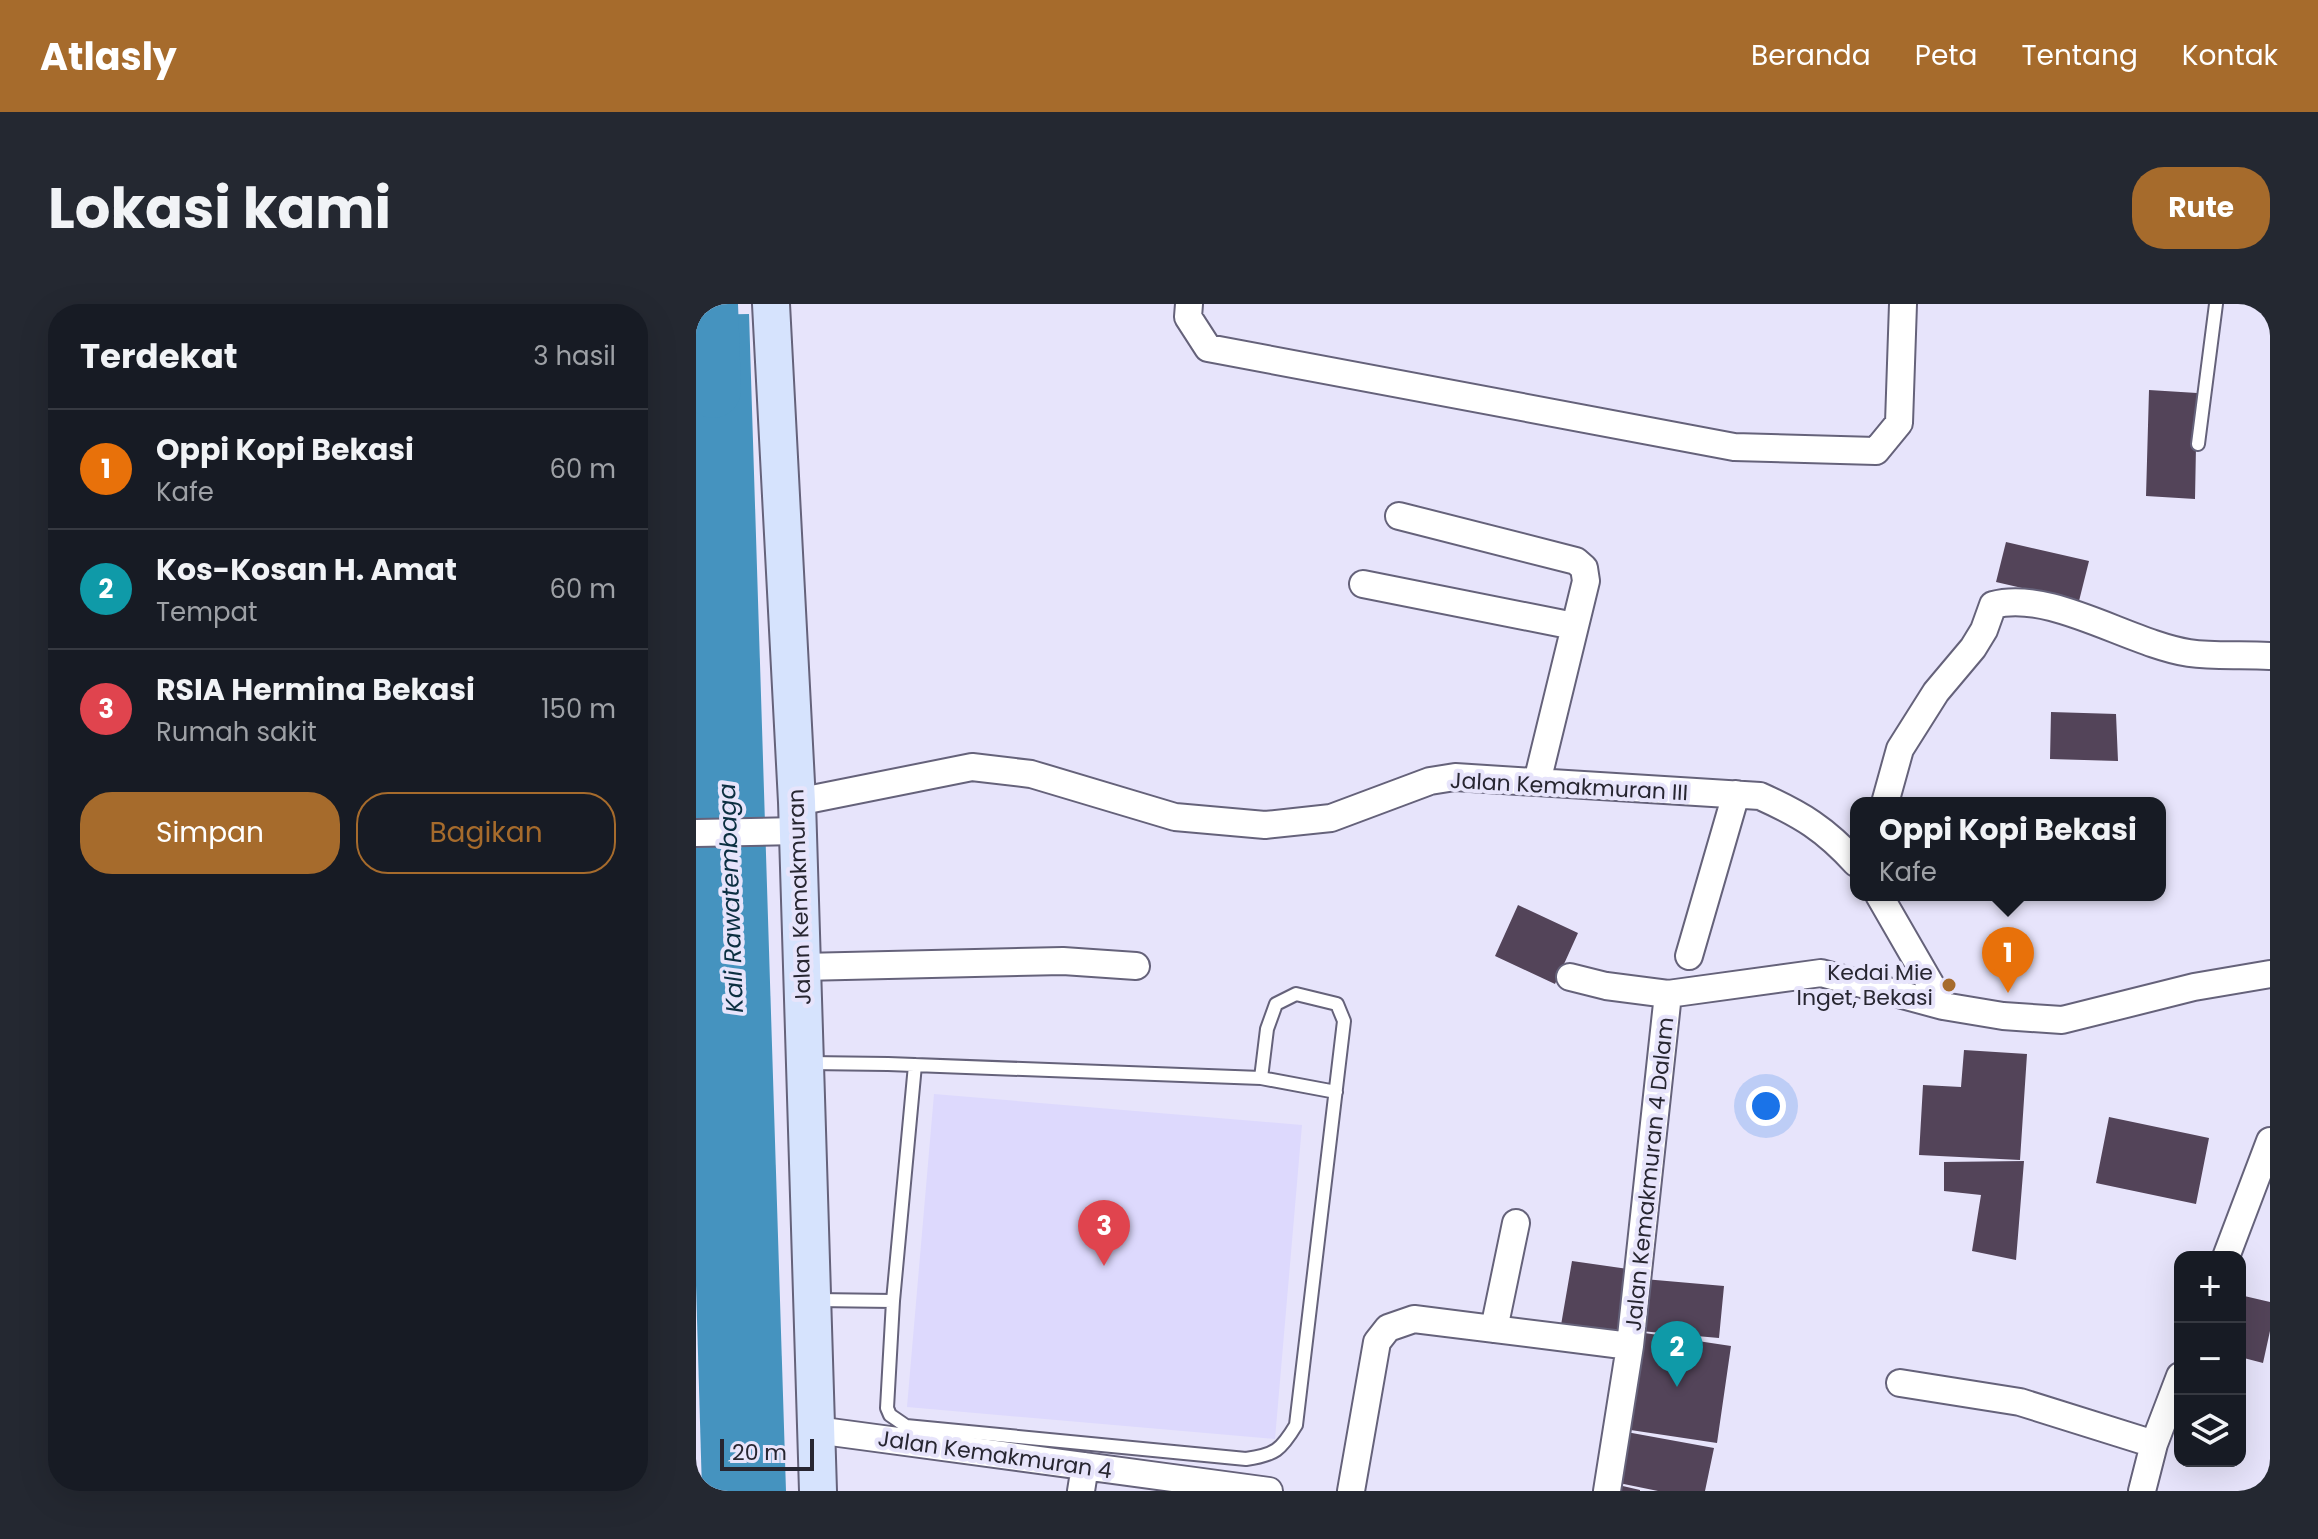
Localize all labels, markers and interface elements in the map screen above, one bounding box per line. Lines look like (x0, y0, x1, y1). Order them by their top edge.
text: Atlasly (40, 30, 177, 83)
text: Beranda (1751, 36, 1871, 75)
text: Peta (1915, 36, 1977, 75)
text: Tentang (2021, 36, 2138, 75)
text: Kontak (2182, 36, 2278, 75)
button: Rute (2132, 167, 2270, 249)
text: Lokasi kami (48, 169, 391, 248)
text: Terdekat (80, 332, 238, 380)
text: 3 hasil (533, 338, 616, 374)
text: Oppi Kopi Bekasi (156, 428, 414, 471)
text: 1 (101, 451, 111, 487)
text: 60 m (549, 451, 616, 487)
text: Kafe (156, 474, 214, 510)
text: Kos-Kosan H. Amat (156, 548, 457, 591)
text: 2 (99, 571, 113, 607)
text: 60 m (549, 571, 616, 607)
text: Tempat (156, 594, 258, 630)
text: RSIA Hermina Bekasi (156, 668, 475, 711)
text: 3 (98, 691, 114, 727)
text: 150 m (541, 691, 616, 727)
text: Rumah sakit (156, 714, 317, 750)
street label: Jalan Kemakmuran III (1449, 765, 1689, 808)
water label: Kali Rawatembaga (710, 783, 751, 1013)
street label: Jalan Kemakmuran (780, 788, 819, 1006)
button: Simpan (80, 792, 340, 874)
button: Bagikan (356, 792, 616, 874)
popup (1850, 797, 2166, 901)
text: Oppi Kopi Bekasi (1879, 808, 2137, 851)
text: Kafe (1879, 854, 1937, 890)
pin: 1 (1982, 927, 2034, 993)
place label: Kedai Mie Inget, Bekasi (1797, 957, 1933, 1013)
marker: Kedai Mie Inget, Bekasi (1940, 976, 1958, 994)
street label: Jalan Kemakmuran 4 Dalam (1618, 1016, 1681, 1332)
your location (1746, 1086, 1786, 1126)
pin: 3 (1078, 1200, 1130, 1266)
map controls (2174, 1251, 2246, 1467)
button: + (2174, 1251, 2246, 1323)
pin: 2 (1651, 1321, 1703, 1387)
button: − (2174, 1323, 2246, 1395)
button: layers (2174, 1395, 2246, 1467)
street label: Jalan Kemakmuran 4 (876, 1423, 1114, 1486)
scale bar (720, 1435, 814, 1471)
text: 20 m (732, 1437, 787, 1468)

